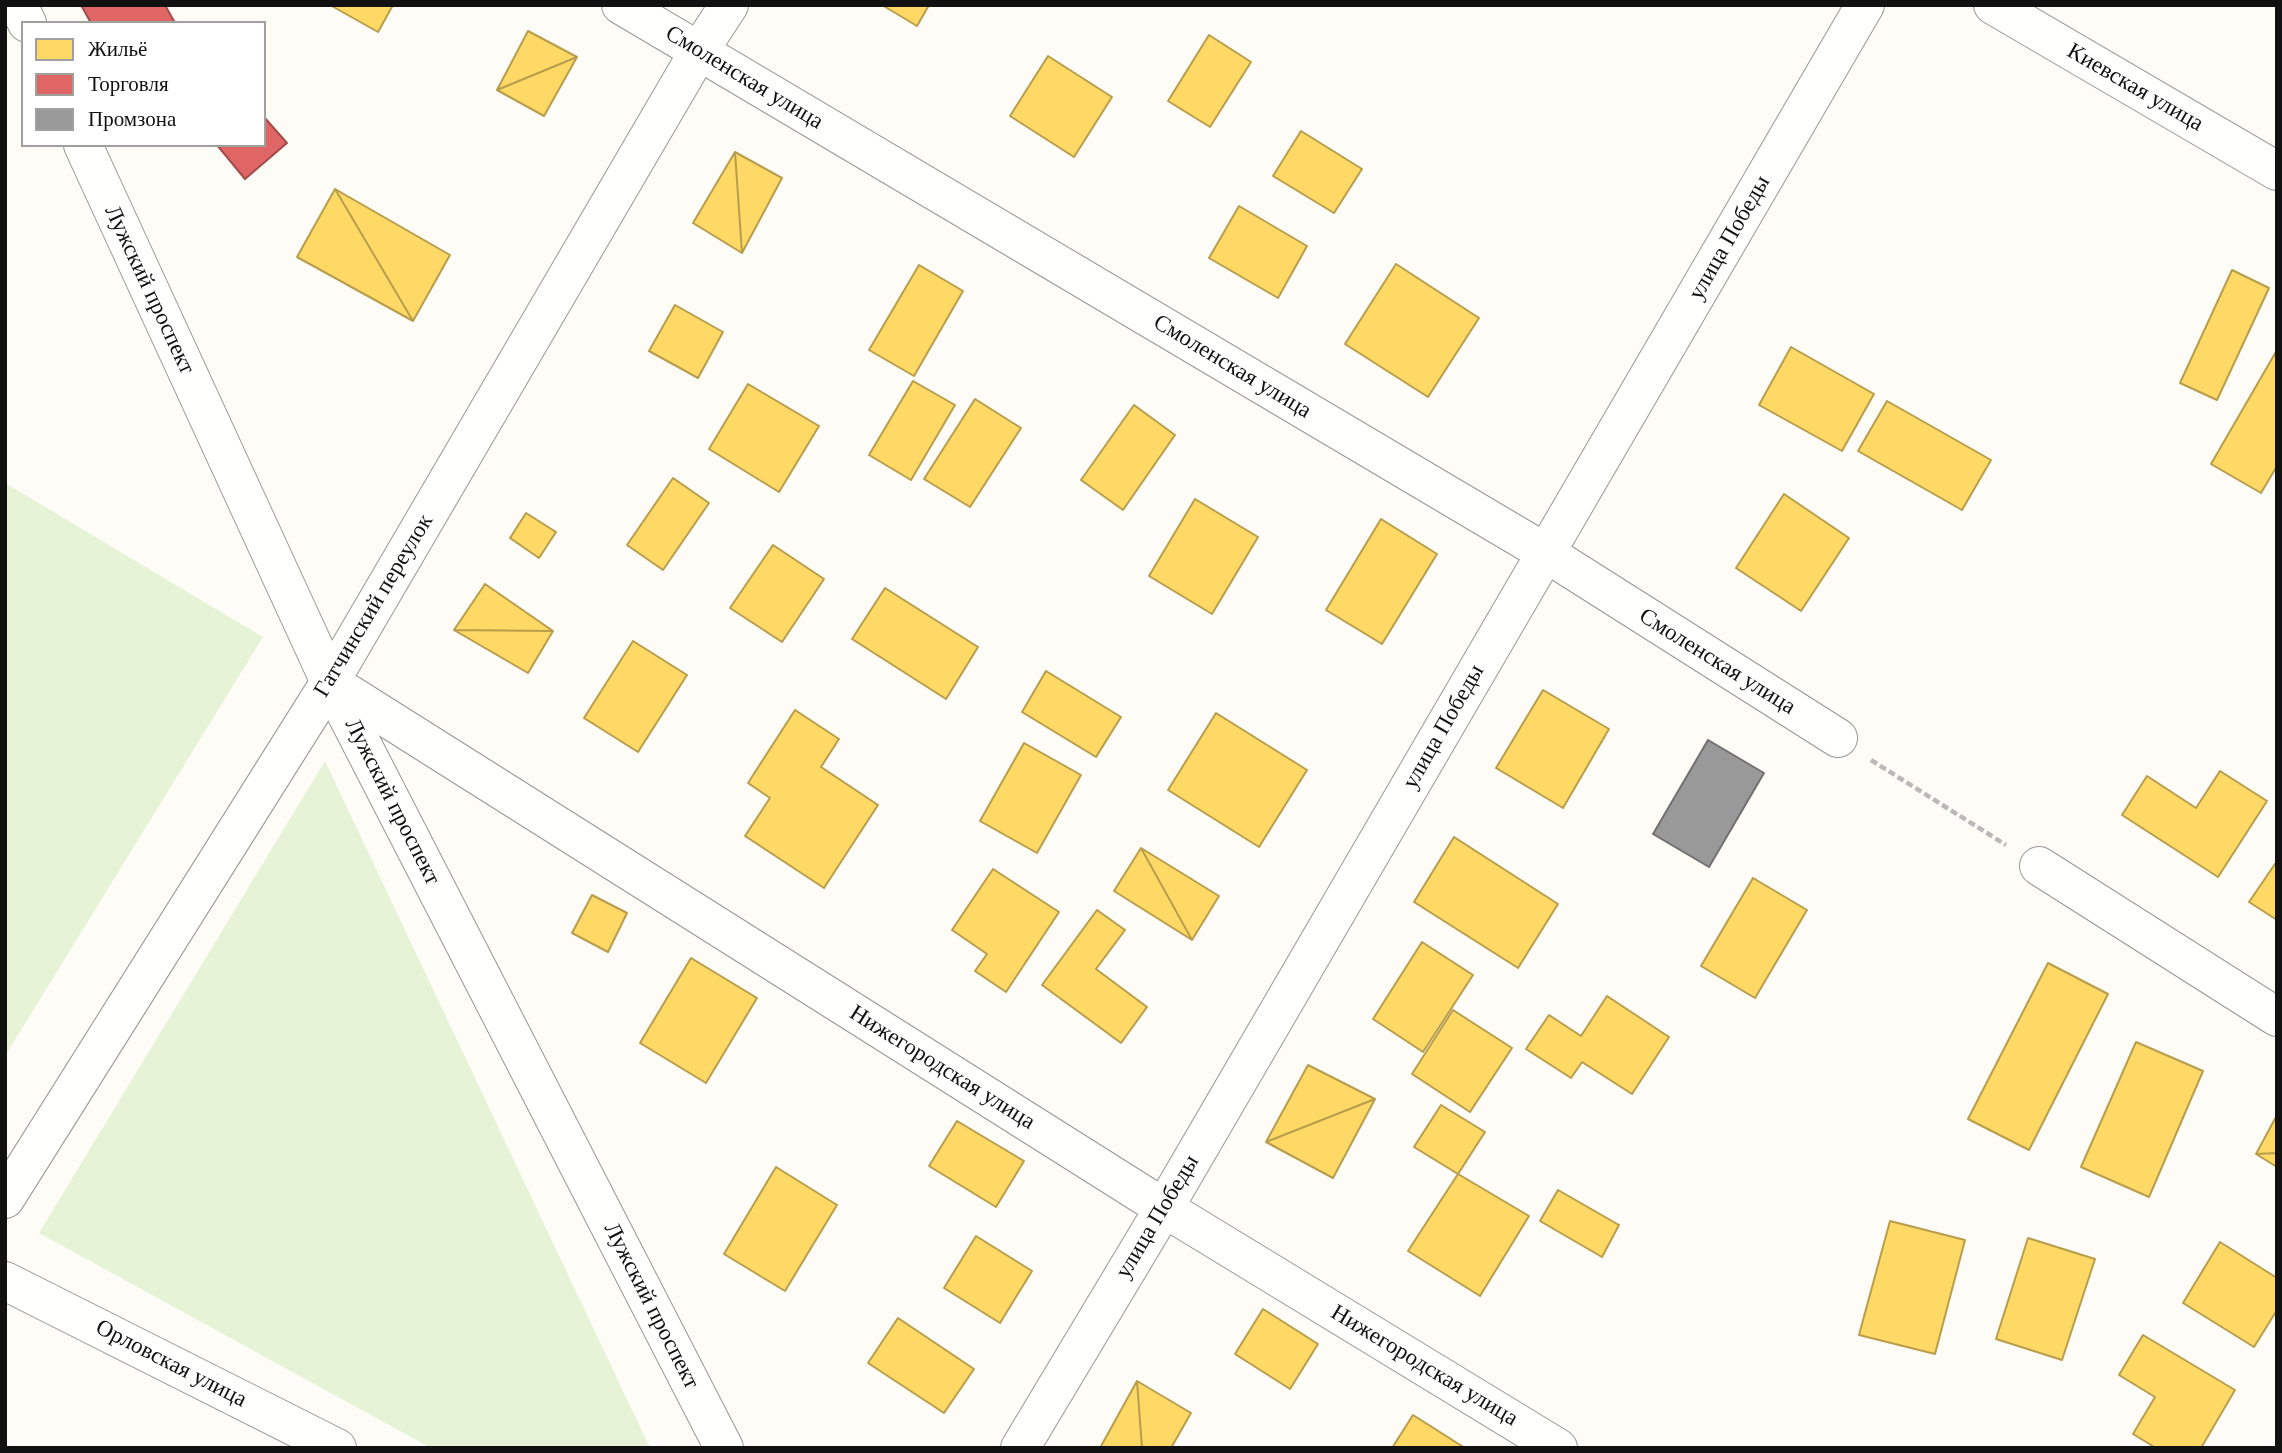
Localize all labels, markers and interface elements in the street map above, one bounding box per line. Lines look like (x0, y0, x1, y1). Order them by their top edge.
street label: Смоленская улица (660, 20, 828, 136)
legend (21, 21, 266, 147)
text: Жильё (88, 37, 147, 61)
street label: Киевская улица (2062, 38, 2208, 138)
text: Торговля (88, 72, 169, 96)
text: Промзона (88, 107, 176, 131)
street label: улица Победы (1683, 171, 1777, 305)
street label: Лужский проспект (98, 201, 200, 379)
street label: Смоленская улица (1148, 309, 1316, 425)
street label: Гатчинский переулок (308, 509, 440, 703)
street label: Смоленская улица (1634, 603, 1800, 721)
street label: улица Победы (1397, 660, 1491, 794)
street label: Лужский проспект (338, 714, 446, 890)
street label: Нижегородская улица (844, 1000, 1040, 1136)
street label: улица Победы (1110, 1150, 1206, 1284)
street label: Лужский проспект (597, 1218, 705, 1394)
street label: Нижегородская улица (1325, 1299, 1523, 1433)
street label: Орловская улица (91, 1314, 251, 1414)

